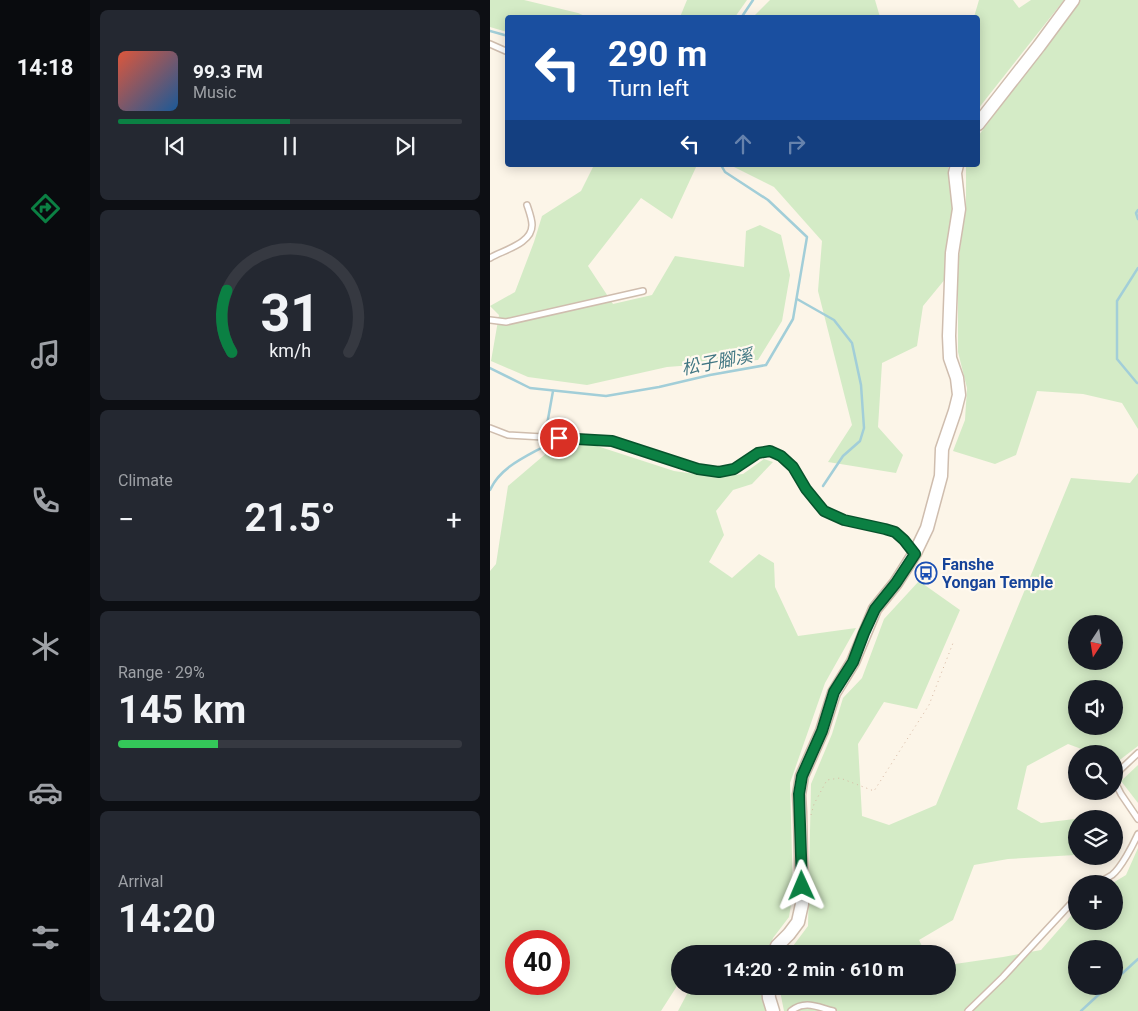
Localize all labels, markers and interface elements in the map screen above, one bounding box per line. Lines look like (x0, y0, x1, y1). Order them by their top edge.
text: 290 m (608, 34, 707, 75)
icon: left (525, 35, 590, 100)
text: 14:18 (17, 55, 73, 80)
text: 99.3 FM (193, 60, 263, 83)
text: Turn left (608, 76, 689, 101)
text: Music (193, 83, 236, 102)
icon: left (676, 130, 704, 158)
icon: ahead (729, 130, 757, 158)
icon: right (782, 130, 810, 158)
icon: previous (161, 132, 189, 160)
icon: pause (276, 132, 304, 160)
icon: next (391, 132, 419, 160)
icon: directions (28, 191, 63, 226)
text: 31 (260, 283, 320, 344)
icon: music (28, 337, 63, 372)
text: km/h (269, 340, 311, 361)
water label: 松子腳溪 (680, 344, 757, 379)
pin (538, 417, 580, 459)
icon: arrive (545, 424, 573, 452)
text: Climate (118, 471, 173, 490)
icon: phone (28, 483, 63, 518)
text: 21.5° (244, 496, 336, 540)
text: − (118, 503, 134, 536)
text: + (446, 503, 462, 536)
place label: Fanshe Yongan Temple (942, 555, 1054, 592)
bus stop icon: Fanshe Yongan Temple (914, 561, 938, 585)
north arrow (1068, 615, 1122, 670)
map controls (1068, 615, 1123, 995)
icon: climate (28, 629, 63, 664)
text: Range · 29% (118, 663, 205, 682)
button: sound (1068, 680, 1123, 735)
text: 145 km (118, 688, 246, 732)
button: search (1068, 745, 1123, 800)
icon: car (28, 775, 63, 810)
button: layers (1068, 810, 1123, 865)
position arrow (775, 859, 827, 911)
text: Arrival (118, 872, 163, 891)
button: + (1068, 875, 1123, 930)
text: 14:20 (118, 897, 216, 941)
icon: filters (28, 920, 63, 955)
speed limit sign: 40 (505, 930, 570, 995)
button: − (1068, 940, 1123, 995)
text: 14:20 · 2 min · 610 m (723, 958, 904, 981)

